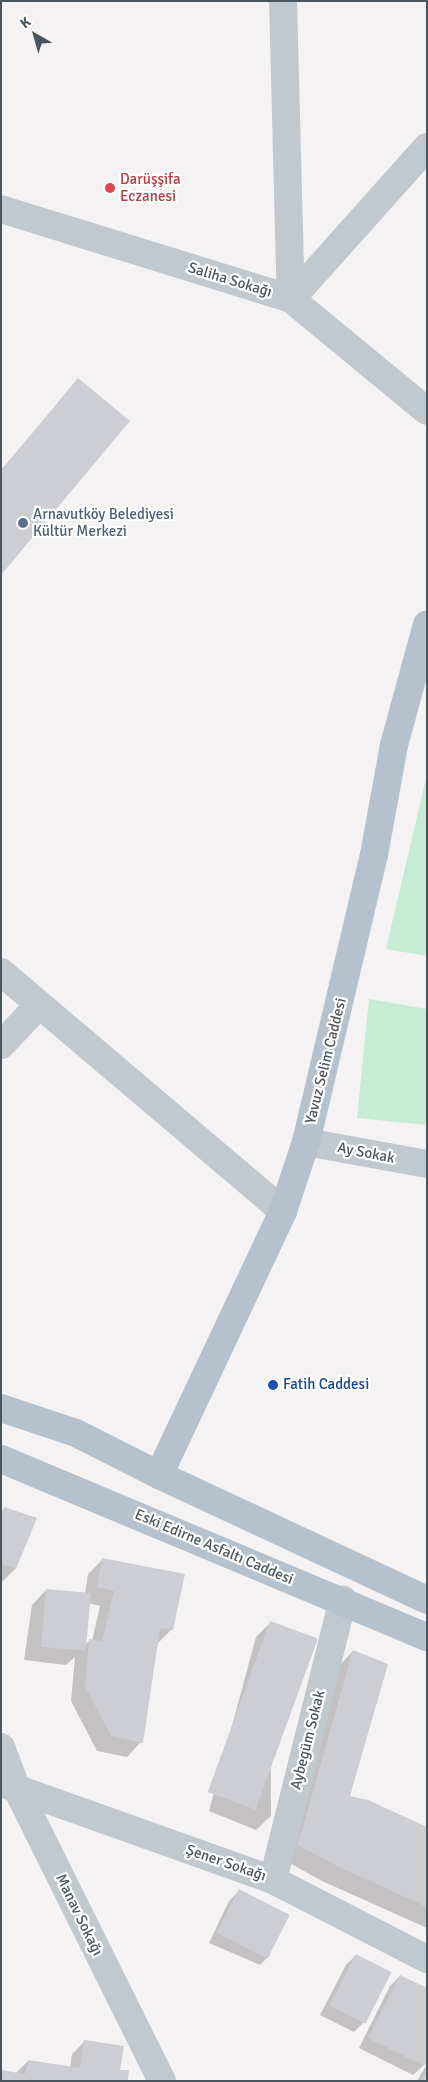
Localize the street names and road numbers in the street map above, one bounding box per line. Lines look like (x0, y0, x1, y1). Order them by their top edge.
street label: Saliha Sokağı (186, 259, 274, 301)
street label: Yavuz Selim Caddesi (302, 996, 350, 1126)
street label: Ay Sokak (336, 1139, 396, 1167)
street label: Eski Edirne Asfaltı Caddesi (132, 1505, 296, 1589)
street label: Aybegüm Sokak (287, 1689, 329, 1791)
street label: Şener Sokağı (184, 1841, 268, 1885)
street label: Manav Sokağı (51, 1871, 107, 1959)

